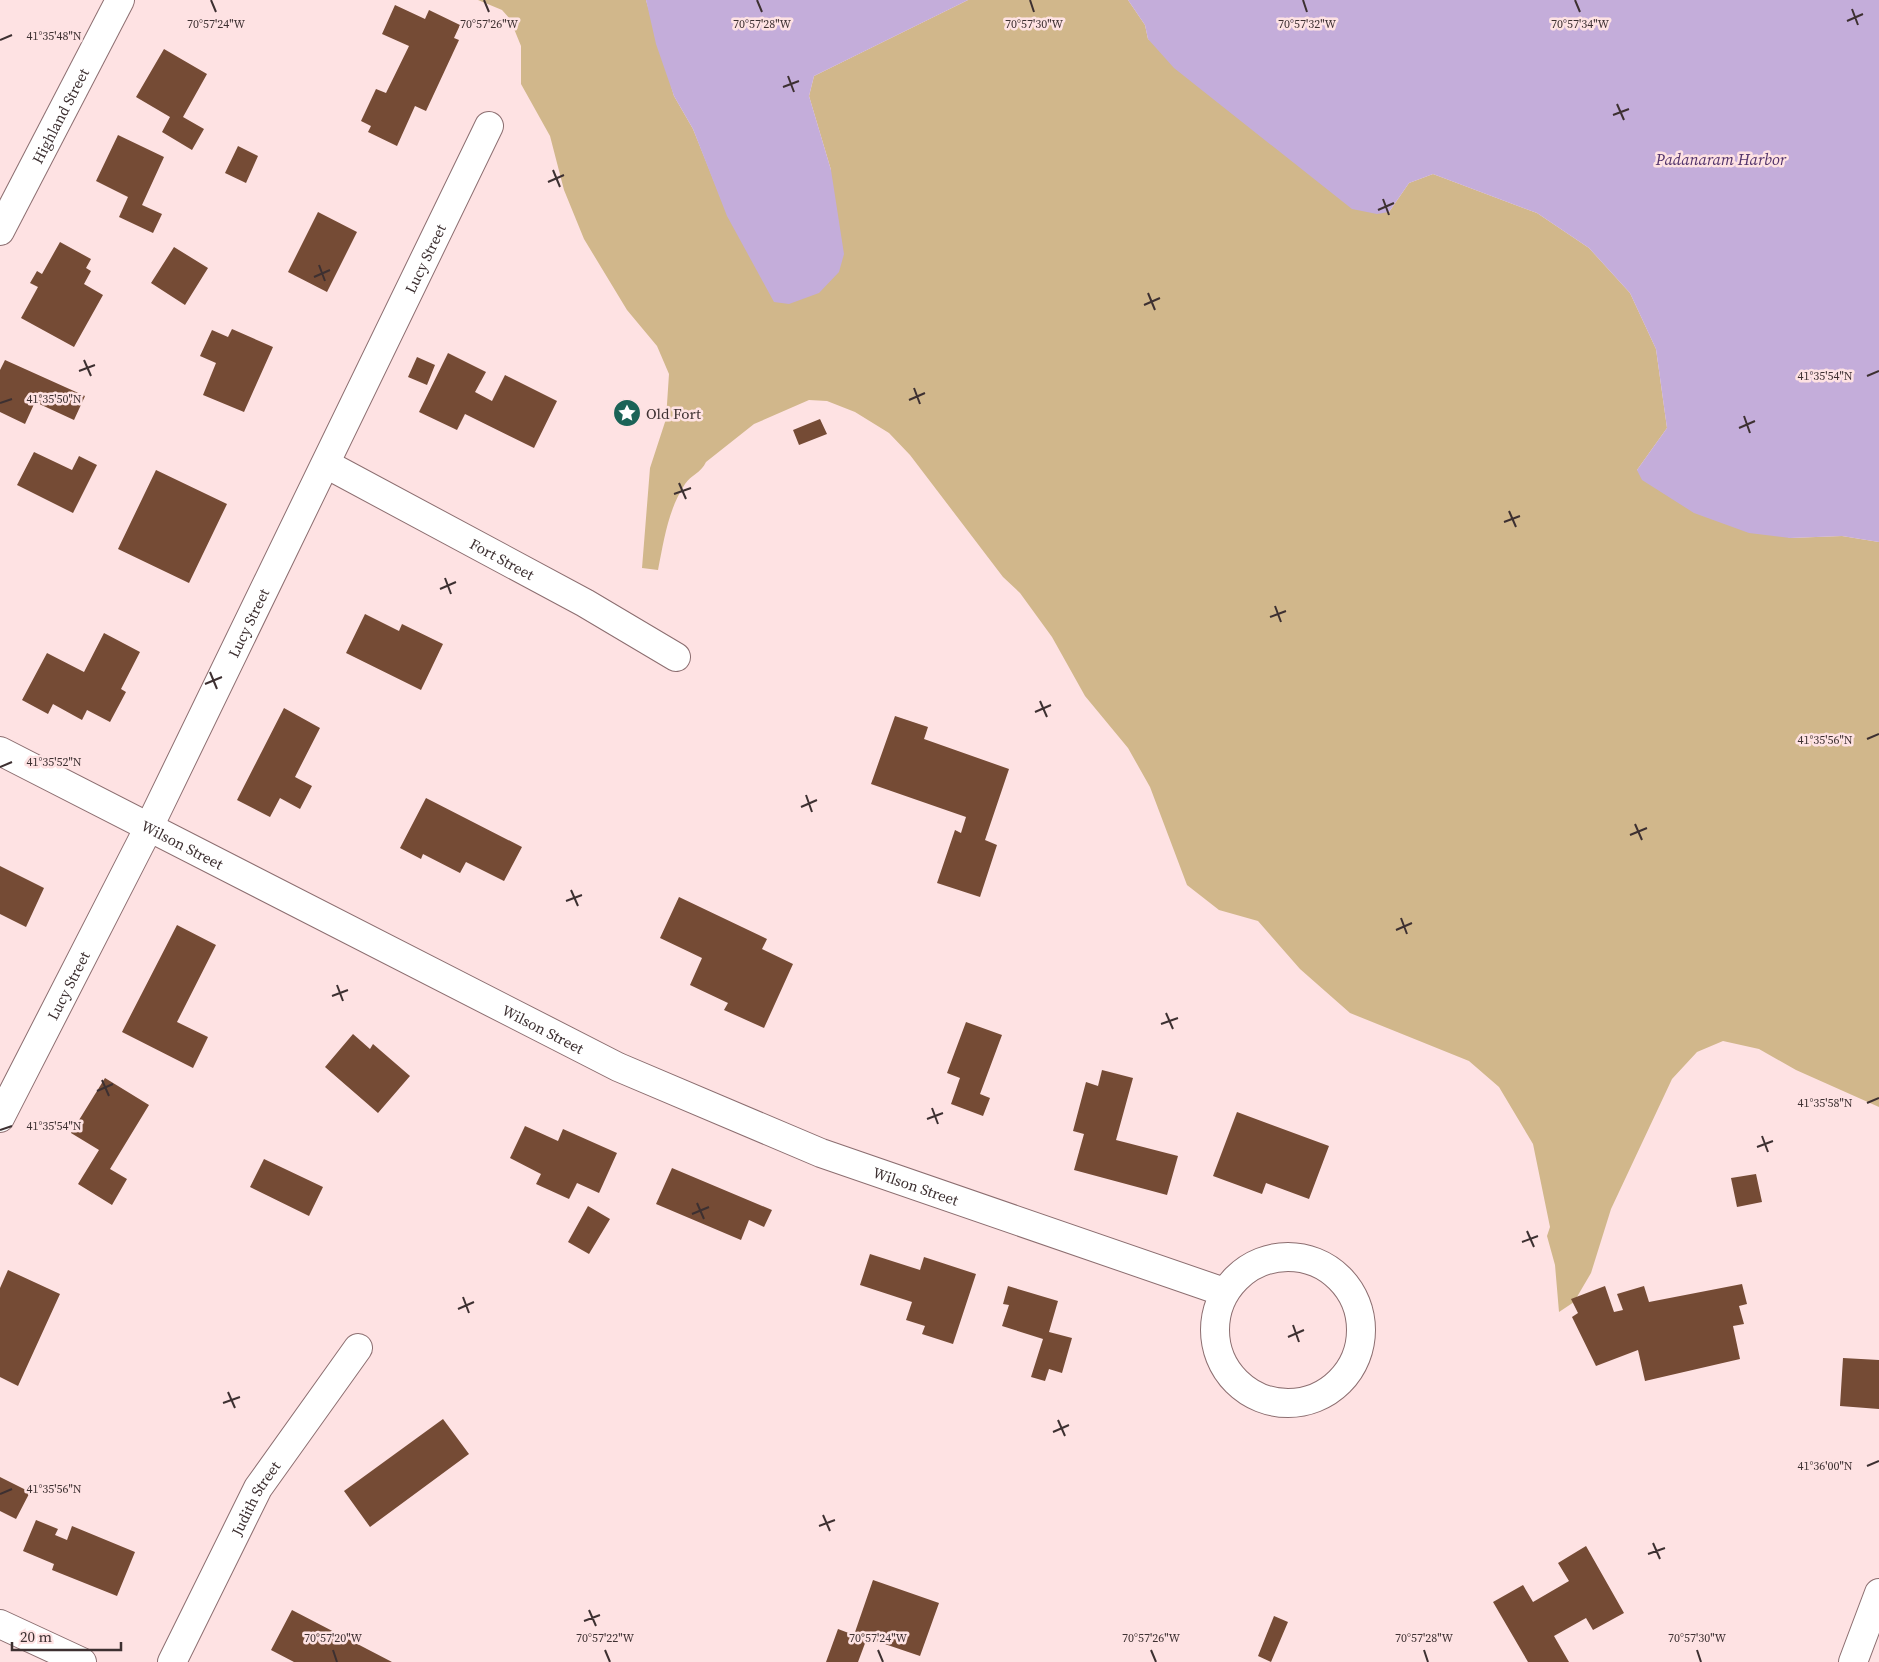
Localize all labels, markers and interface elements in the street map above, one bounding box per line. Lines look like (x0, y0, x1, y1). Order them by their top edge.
text: 70°57'24"W (187, 16, 245, 32)
text: 70°57'26"W (460, 16, 518, 32)
text: 70°57'28"W (733, 16, 791, 32)
text: 70°57'30"W (1005, 16, 1063, 32)
text: 70°57'32"W (1278, 16, 1336, 32)
text: 70°57'34"W (1551, 16, 1609, 32)
text: 41°35'48"N (26, 28, 82, 44)
street label: Highland Street (26, 64, 93, 167)
water label: Padanaram Harbor (1655, 148, 1787, 170)
street label: Lucy Street (399, 220, 451, 296)
text: 41°35'54"N (1797, 368, 1853, 384)
text: 41°35'50"N (26, 391, 82, 407)
place icon: Old Fort (612, 398, 642, 428)
place label: Old Fort (646, 403, 701, 424)
street label: Fort Street (466, 533, 538, 584)
street label: Lucy Street (222, 584, 274, 661)
text: 41°35'56"N (1797, 732, 1853, 748)
text: 41°35'52"N (26, 754, 82, 770)
street label: Wilson Street (138, 815, 227, 874)
street label: Lucy Street (42, 947, 94, 1023)
street label: Wilson Street (499, 999, 588, 1058)
text: 41°35'58"N (1797, 1095, 1853, 1111)
text: 41°35'54"N (26, 1118, 82, 1134)
street label: Wilson Street (870, 1161, 962, 1210)
street label: Judith Street (225, 1456, 285, 1540)
text: 41°36'00"N (1797, 1458, 1853, 1474)
text: 41°35'56"N (26, 1481, 82, 1497)
scale bar (12, 1620, 121, 1652)
text: 20 m (20, 1626, 52, 1647)
text: 70°57'20"W (304, 1630, 362, 1646)
text: 70°57'22"W (576, 1630, 634, 1646)
text: 70°57'24"W (849, 1630, 907, 1646)
text: 70°57'26"W (1122, 1630, 1180, 1646)
text: 70°57'28"W (1395, 1630, 1453, 1646)
text: 70°57'30"W (1668, 1630, 1726, 1646)

